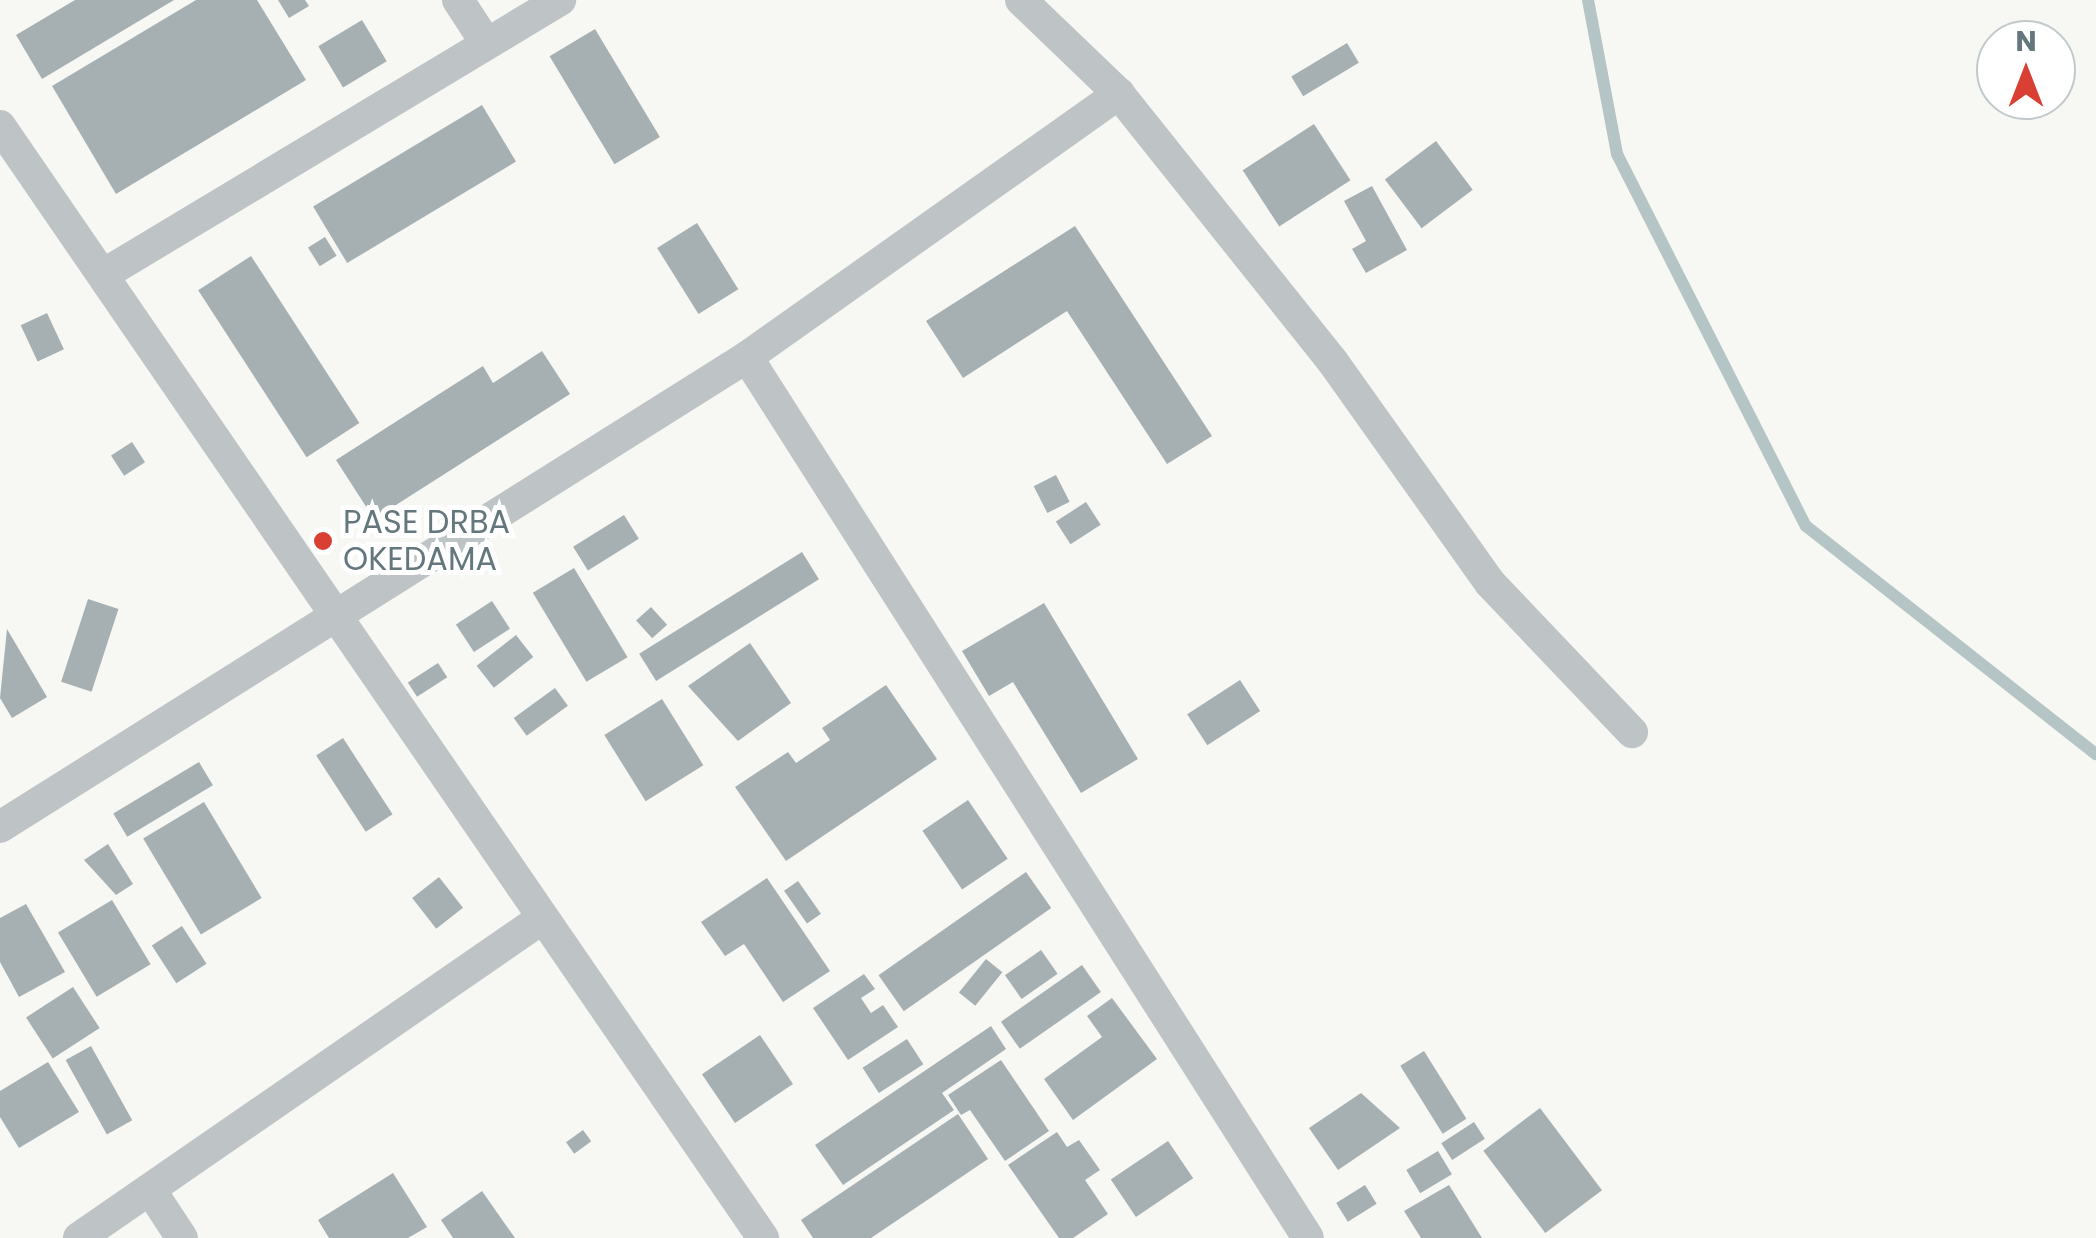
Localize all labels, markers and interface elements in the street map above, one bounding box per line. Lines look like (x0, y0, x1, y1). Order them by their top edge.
north arrow (1976, 20, 2076, 120)
text: N (2015, 22, 2037, 61)
place label: PASE DRBA OKEDAMA (343, 504, 510, 579)
marker: PASE DRBA OKEDAMA (312, 530, 334, 552)

